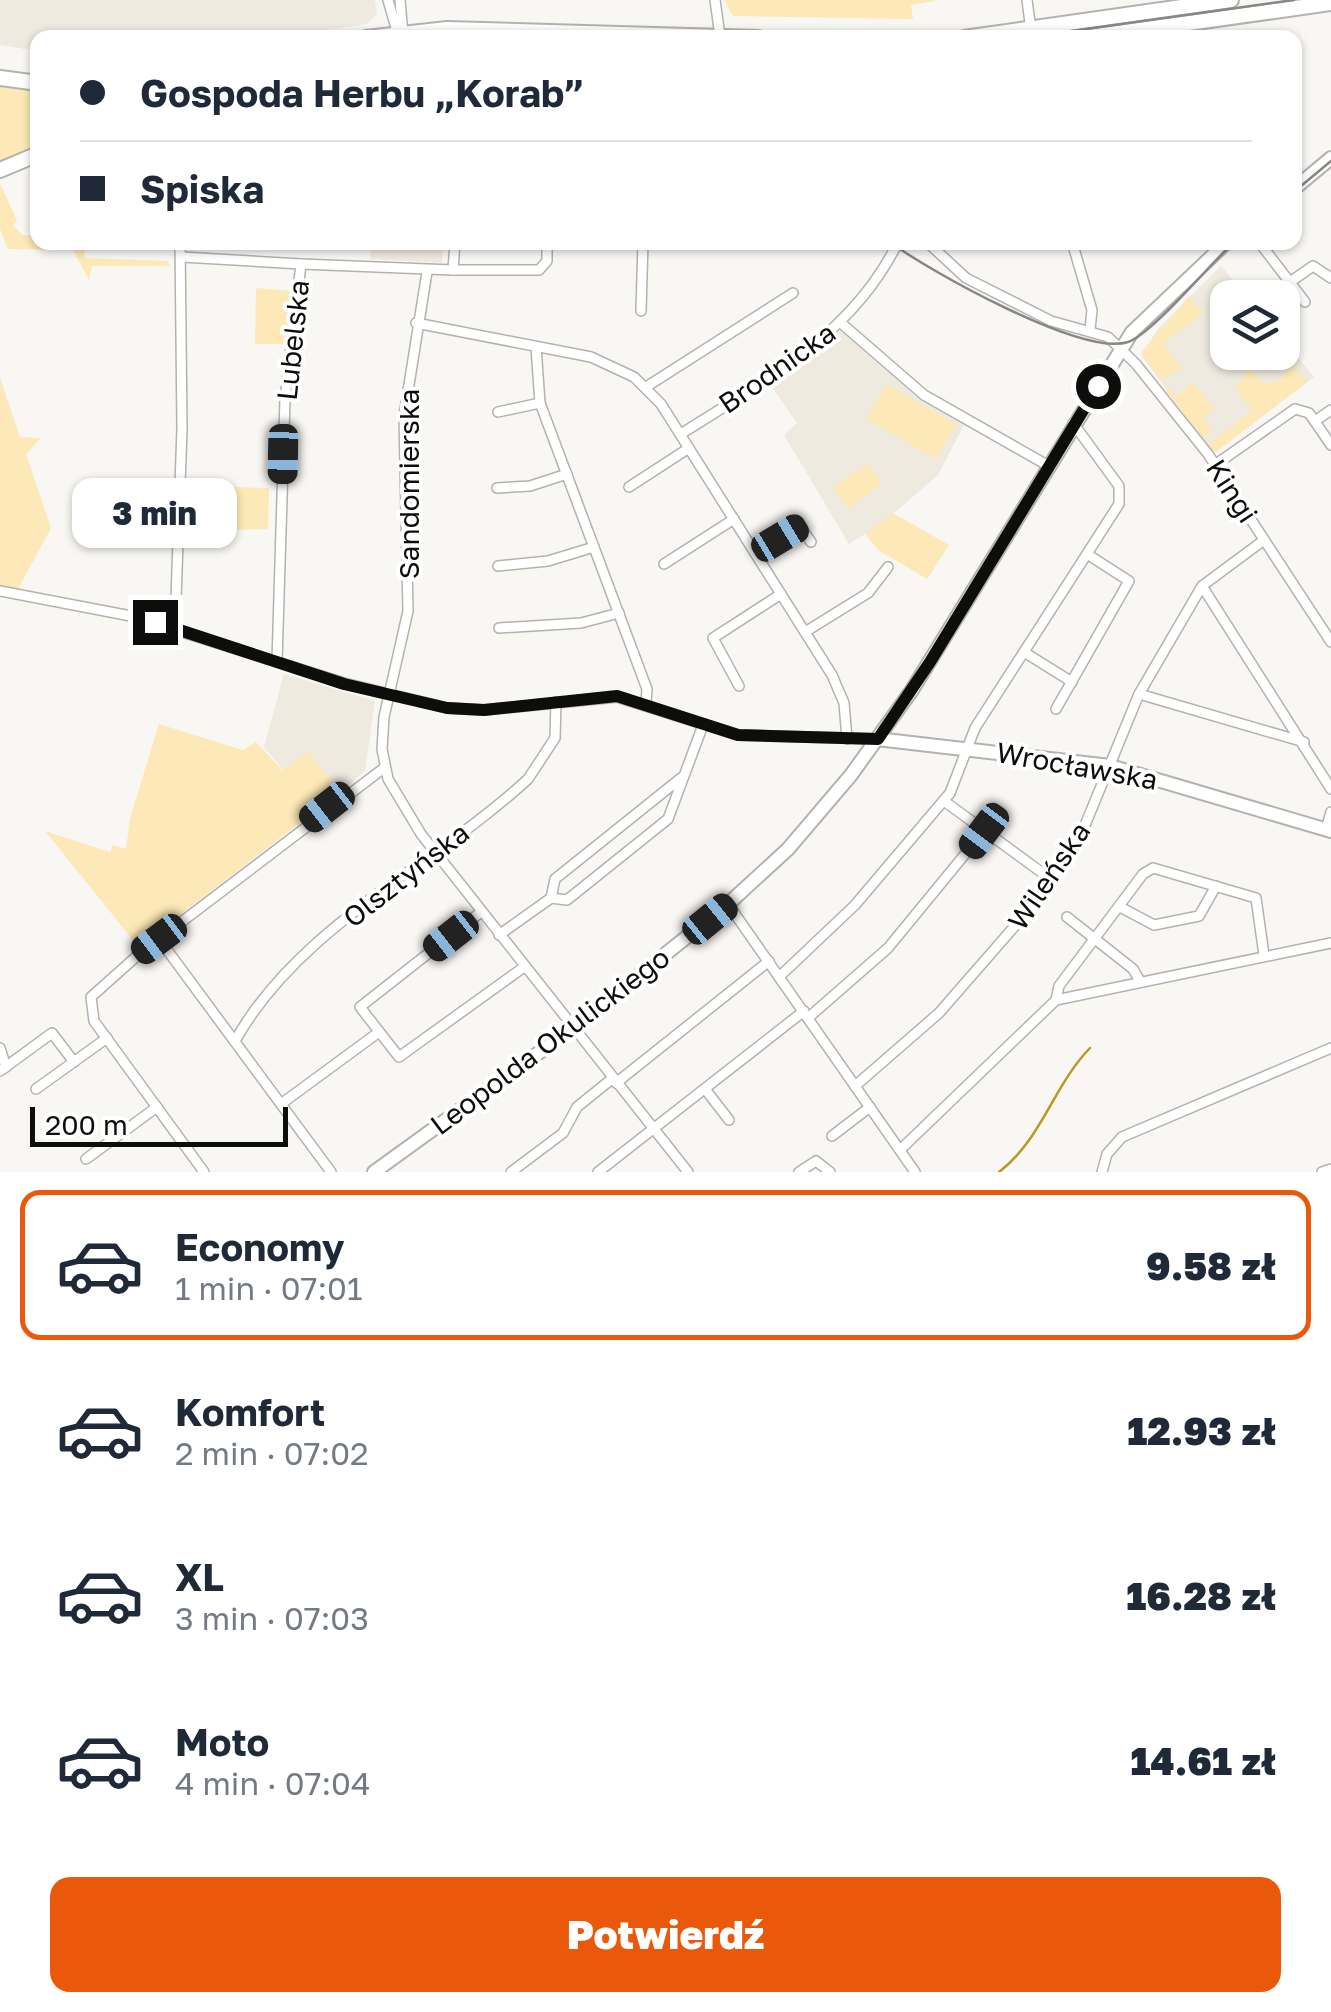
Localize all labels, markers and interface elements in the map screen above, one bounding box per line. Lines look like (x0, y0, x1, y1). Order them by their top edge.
text: Gospoda Herbu „Korab” (140, 70, 585, 115)
text: Spiska (140, 166, 264, 211)
street label: Lubelska (270, 278, 315, 402)
map controls (1210, 280, 1300, 370)
button: layers (1210, 280, 1300, 370)
street label: Brodnicka (712, 315, 841, 420)
route start (1076, 364, 1121, 409)
street label: Sandomierska (392, 389, 425, 579)
car (267, 424, 299, 484)
street label: Kingi (1200, 453, 1265, 529)
callout: 3 min (72, 477, 238, 547)
text: 3 min (112, 494, 197, 532)
car (747, 510, 813, 566)
route end (133, 600, 178, 645)
street label: Wrocławska (994, 735, 1160, 796)
car (294, 777, 360, 837)
car (954, 798, 1014, 864)
street label: Olsztyńska (336, 815, 475, 934)
street label: Wileńska (1001, 816, 1097, 936)
car (677, 888, 743, 950)
car (418, 906, 484, 966)
car (126, 909, 192, 969)
street label: Leopolda Okulickiego (424, 940, 676, 1141)
scale bar (30, 1102, 288, 1146)
text: 200 m (45, 1108, 128, 1141)
icon: car (55, 1220, 145, 1310)
text: Economy (175, 1224, 344, 1269)
text: 9.58 zł (1146, 1243, 1276, 1288)
text: 1 min · 07:01 (175, 1269, 362, 1307)
icon: car (55, 1385, 145, 1475)
text: Komfort (175, 1389, 325, 1434)
text: 12.93 zł (1127, 1408, 1276, 1453)
text: 2 min · 07:02 (175, 1434, 369, 1472)
icon: car (55, 1550, 145, 1640)
text: XL (175, 1554, 224, 1599)
text: 16.28 zł (1126, 1573, 1276, 1618)
text: 3 min · 07:03 (175, 1599, 369, 1637)
icon: car (55, 1715, 145, 1805)
text: Moto (175, 1719, 269, 1764)
text: 14.61 zł (1131, 1738, 1276, 1783)
text: 4 min · 07:04 (175, 1764, 370, 1802)
button: Potwierdź (50, 1877, 1281, 1992)

